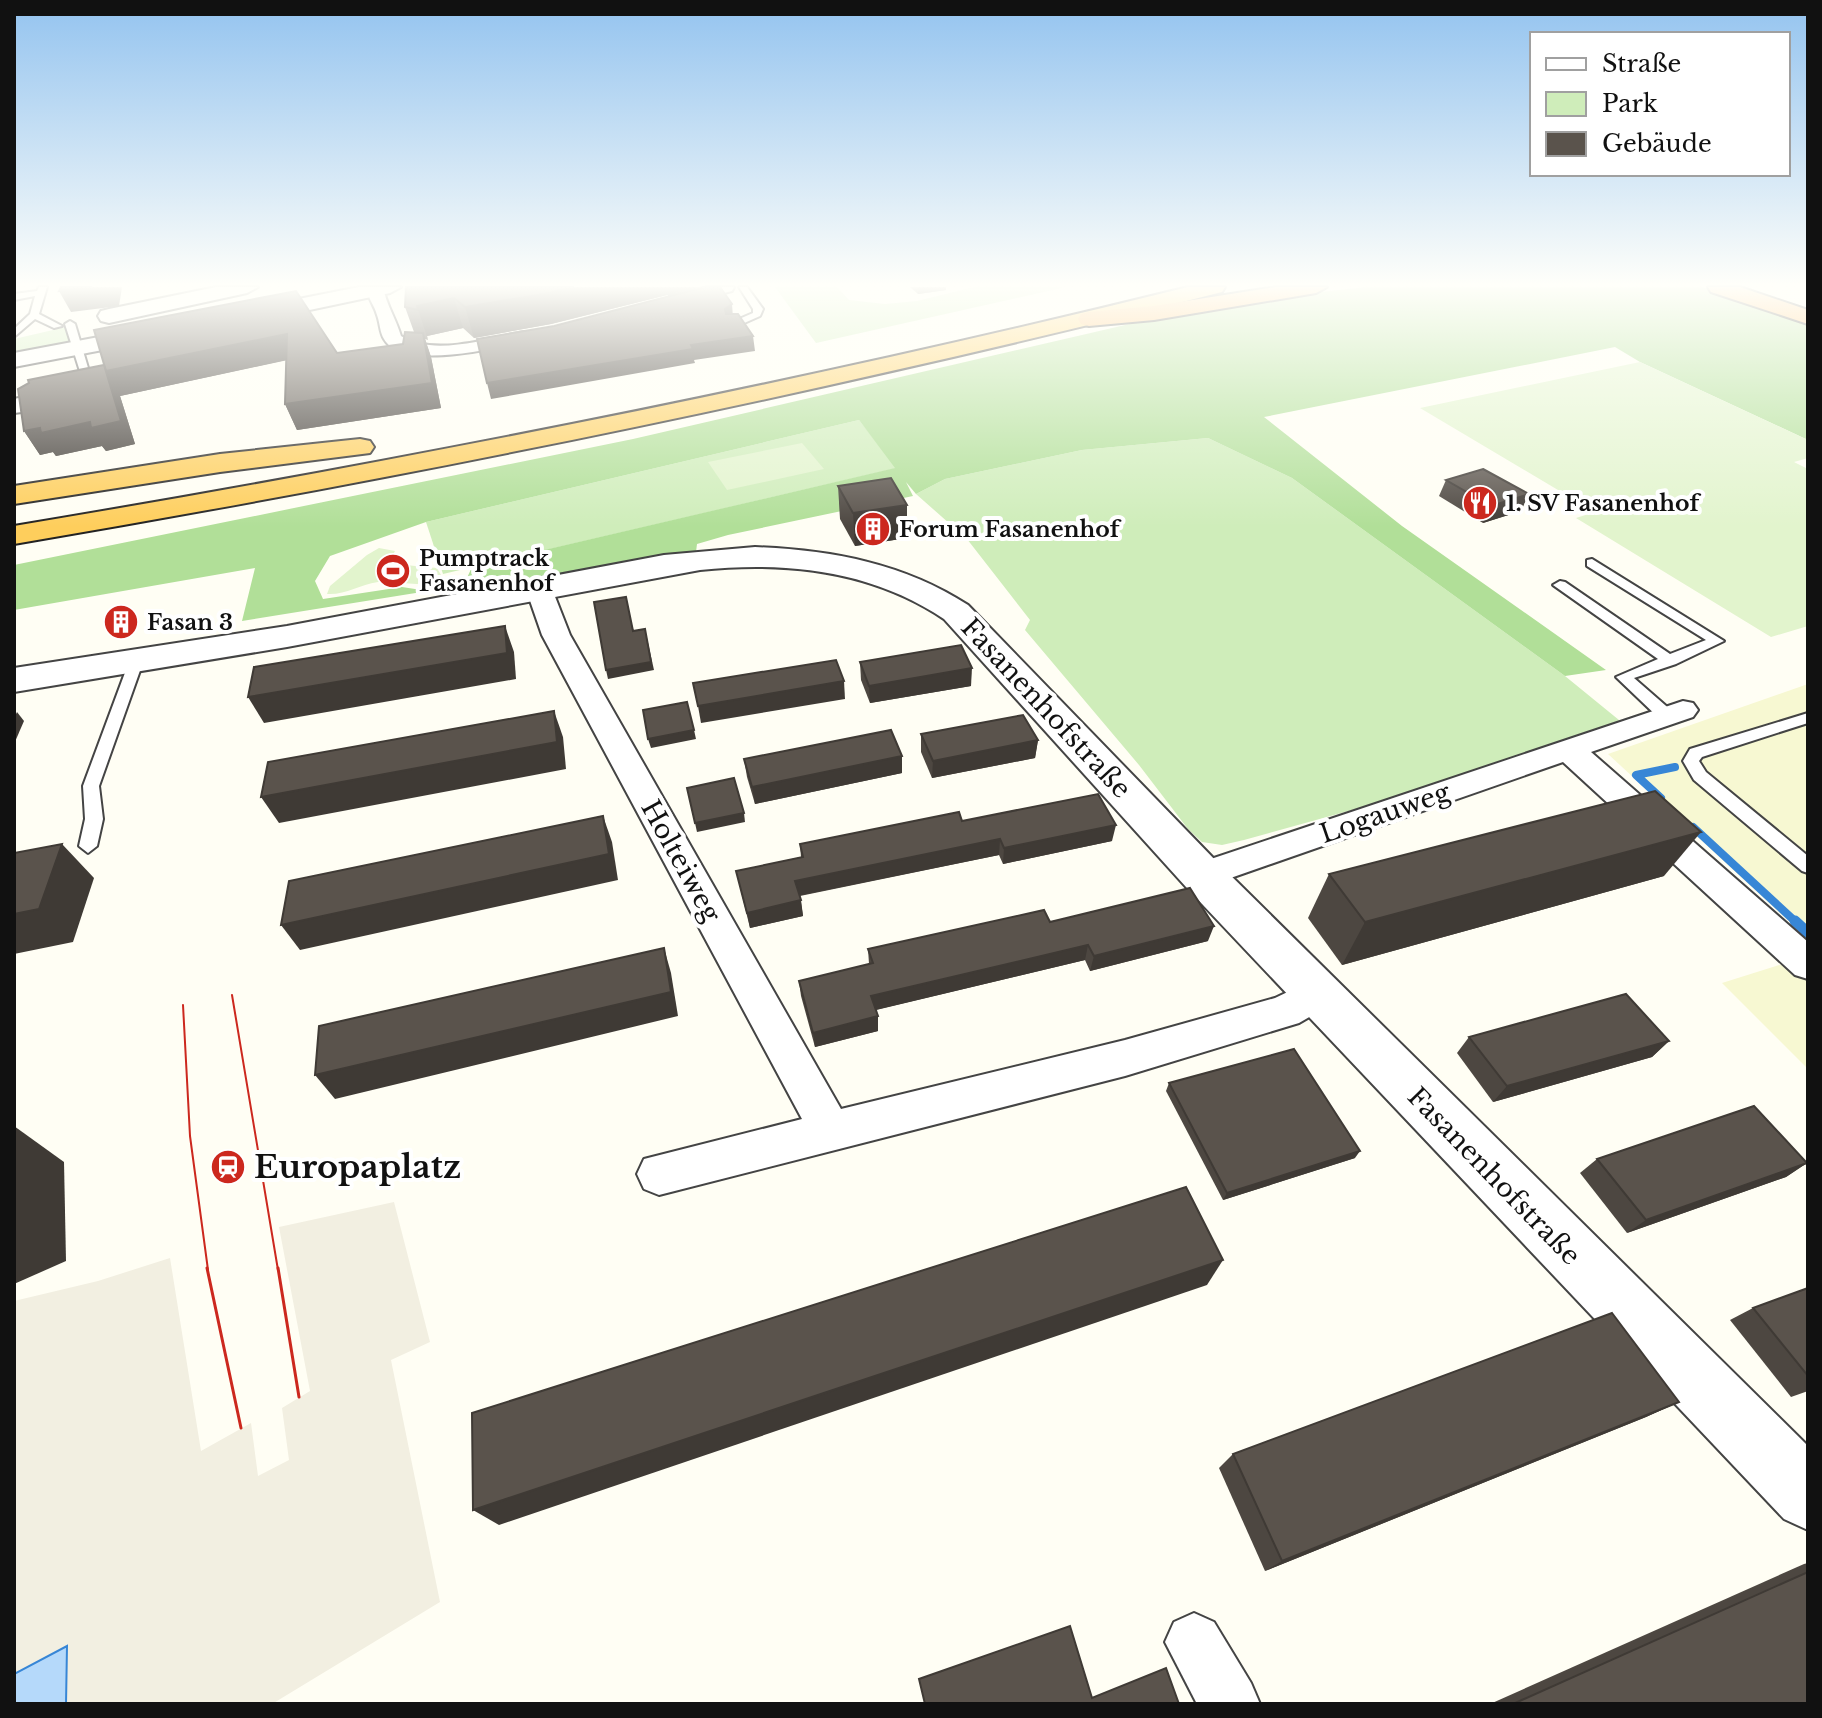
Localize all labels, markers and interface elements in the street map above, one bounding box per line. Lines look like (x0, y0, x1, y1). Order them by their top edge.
legend (1530, 32, 1790, 176)
text: Straße (1602, 49, 1681, 78)
text: Park (1602, 89, 1658, 118)
text: Gebäude (1602, 129, 1712, 158)
restaurant icon: 1. SV Fasanenhof (1461, 484, 1499, 522)
place label: 1. SV Fasanenhof (1506, 490, 1701, 517)
building icon: Forum Fasanenhof (854, 510, 892, 548)
place label: Forum Fasanenhof (899, 516, 1122, 543)
place label: Pumptrack Fasanenhof (419, 545, 556, 597)
sports icon: Pumptrack Fasanenhof (374, 552, 412, 590)
building icon: Fasan 3 (102, 603, 140, 641)
place label: Fasan 3 (147, 609, 233, 636)
street label: Fasanenhofstraße (954, 611, 1138, 805)
street label: Logauweg (1316, 776, 1455, 850)
street label: Holteiweg (634, 794, 728, 928)
street label: Fasanenhofstraße (1401, 1081, 1587, 1271)
place label: Europaplatz (254, 1147, 461, 1187)
station icon: Europaplatz (209, 1148, 247, 1186)

